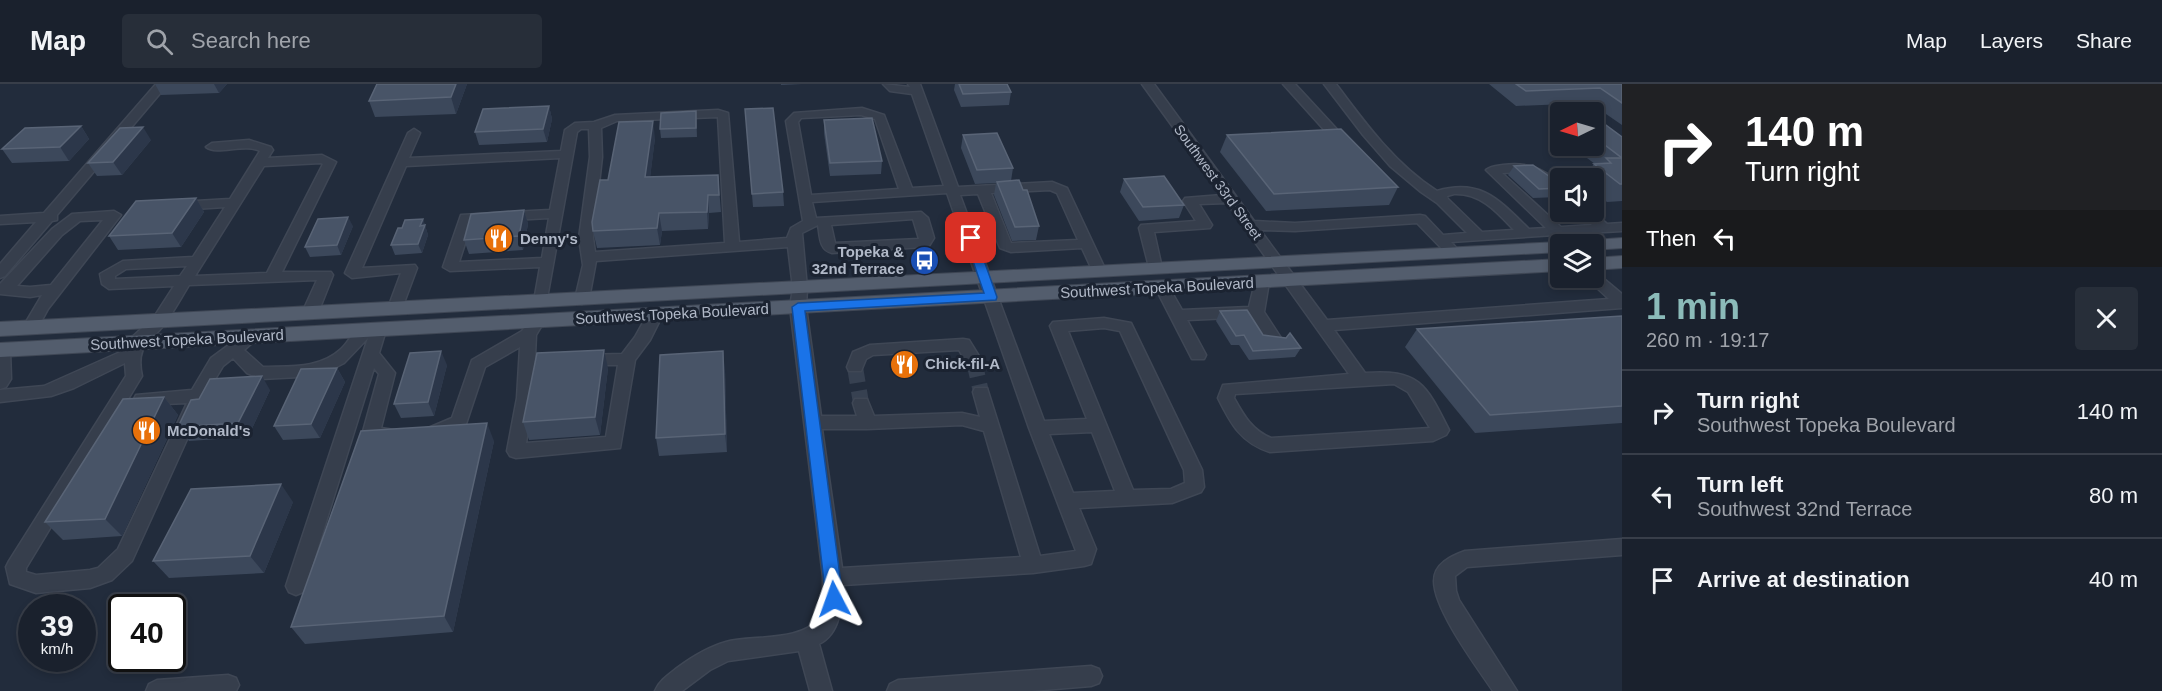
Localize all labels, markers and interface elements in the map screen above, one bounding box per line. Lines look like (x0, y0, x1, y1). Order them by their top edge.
search box (122, 14, 542, 68)
text: Map (30, 25, 86, 56)
icon: search (143, 25, 176, 58)
text: Search here (191, 28, 311, 53)
text: Map (1906, 29, 1947, 52)
text: Layers (1980, 29, 2043, 52)
text: Share (2076, 29, 2132, 52)
north arrow (1550, 102, 1604, 156)
map controls (1550, 102, 1604, 288)
icon: right (1646, 108, 1724, 186)
text: 140 m (1745, 108, 1864, 155)
street label: Southwest 33rd Street (1171, 121, 1265, 243)
text: Turn right (1745, 157, 1860, 187)
button: sound (1550, 168, 1604, 222)
pin (945, 212, 996, 263)
icon: arrive (954, 221, 987, 254)
icon: left (1708, 222, 1741, 255)
restaurant icon: Denny's (483, 223, 515, 255)
text: Then (1646, 226, 1696, 251)
place label: Denny's (520, 230, 578, 247)
button: layers (1550, 234, 1604, 288)
place label: Topeka & 32nd Terrace (812, 243, 904, 277)
bus stop icon: Topeka & 32nd Terrace (909, 245, 941, 277)
street label: Southwest Topeka Boulevard (1060, 274, 1254, 301)
text: 1 min (1646, 286, 1740, 327)
button: close (2075, 287, 2138, 350)
street label: Southwest Topeka Boulevard (575, 300, 769, 327)
street label: Southwest Topeka Boulevard (90, 326, 284, 353)
text: 260 m · 19:17 (1646, 329, 1769, 351)
restaurant icon: Chick-fil-A (888, 348, 920, 380)
place label: Chick-fil-A (925, 355, 1000, 372)
text: Turn right (1697, 388, 1799, 413)
icon: right (1646, 396, 1679, 429)
text: 140 m (2077, 399, 2138, 424)
text: Southwest Topeka Boulevard (1697, 414, 1956, 436)
restaurant icon: McDonald's (130, 415, 162, 447)
place label: McDonald's (167, 422, 251, 439)
text: Turn left (1697, 472, 1783, 497)
icon: left (1646, 480, 1679, 513)
text: 80 m (2089, 483, 2138, 508)
text: Southwest 32nd Terrace (1697, 498, 1912, 520)
icon: arrive (1646, 564, 1679, 597)
position arrow (802, 567, 866, 631)
text: Arrive at destination (1697, 567, 1910, 592)
text: 40 m (2089, 567, 2138, 592)
speed limit sign: 40 (108, 594, 186, 672)
text: 39 (40, 609, 74, 642)
text: km/h (41, 640, 73, 657)

